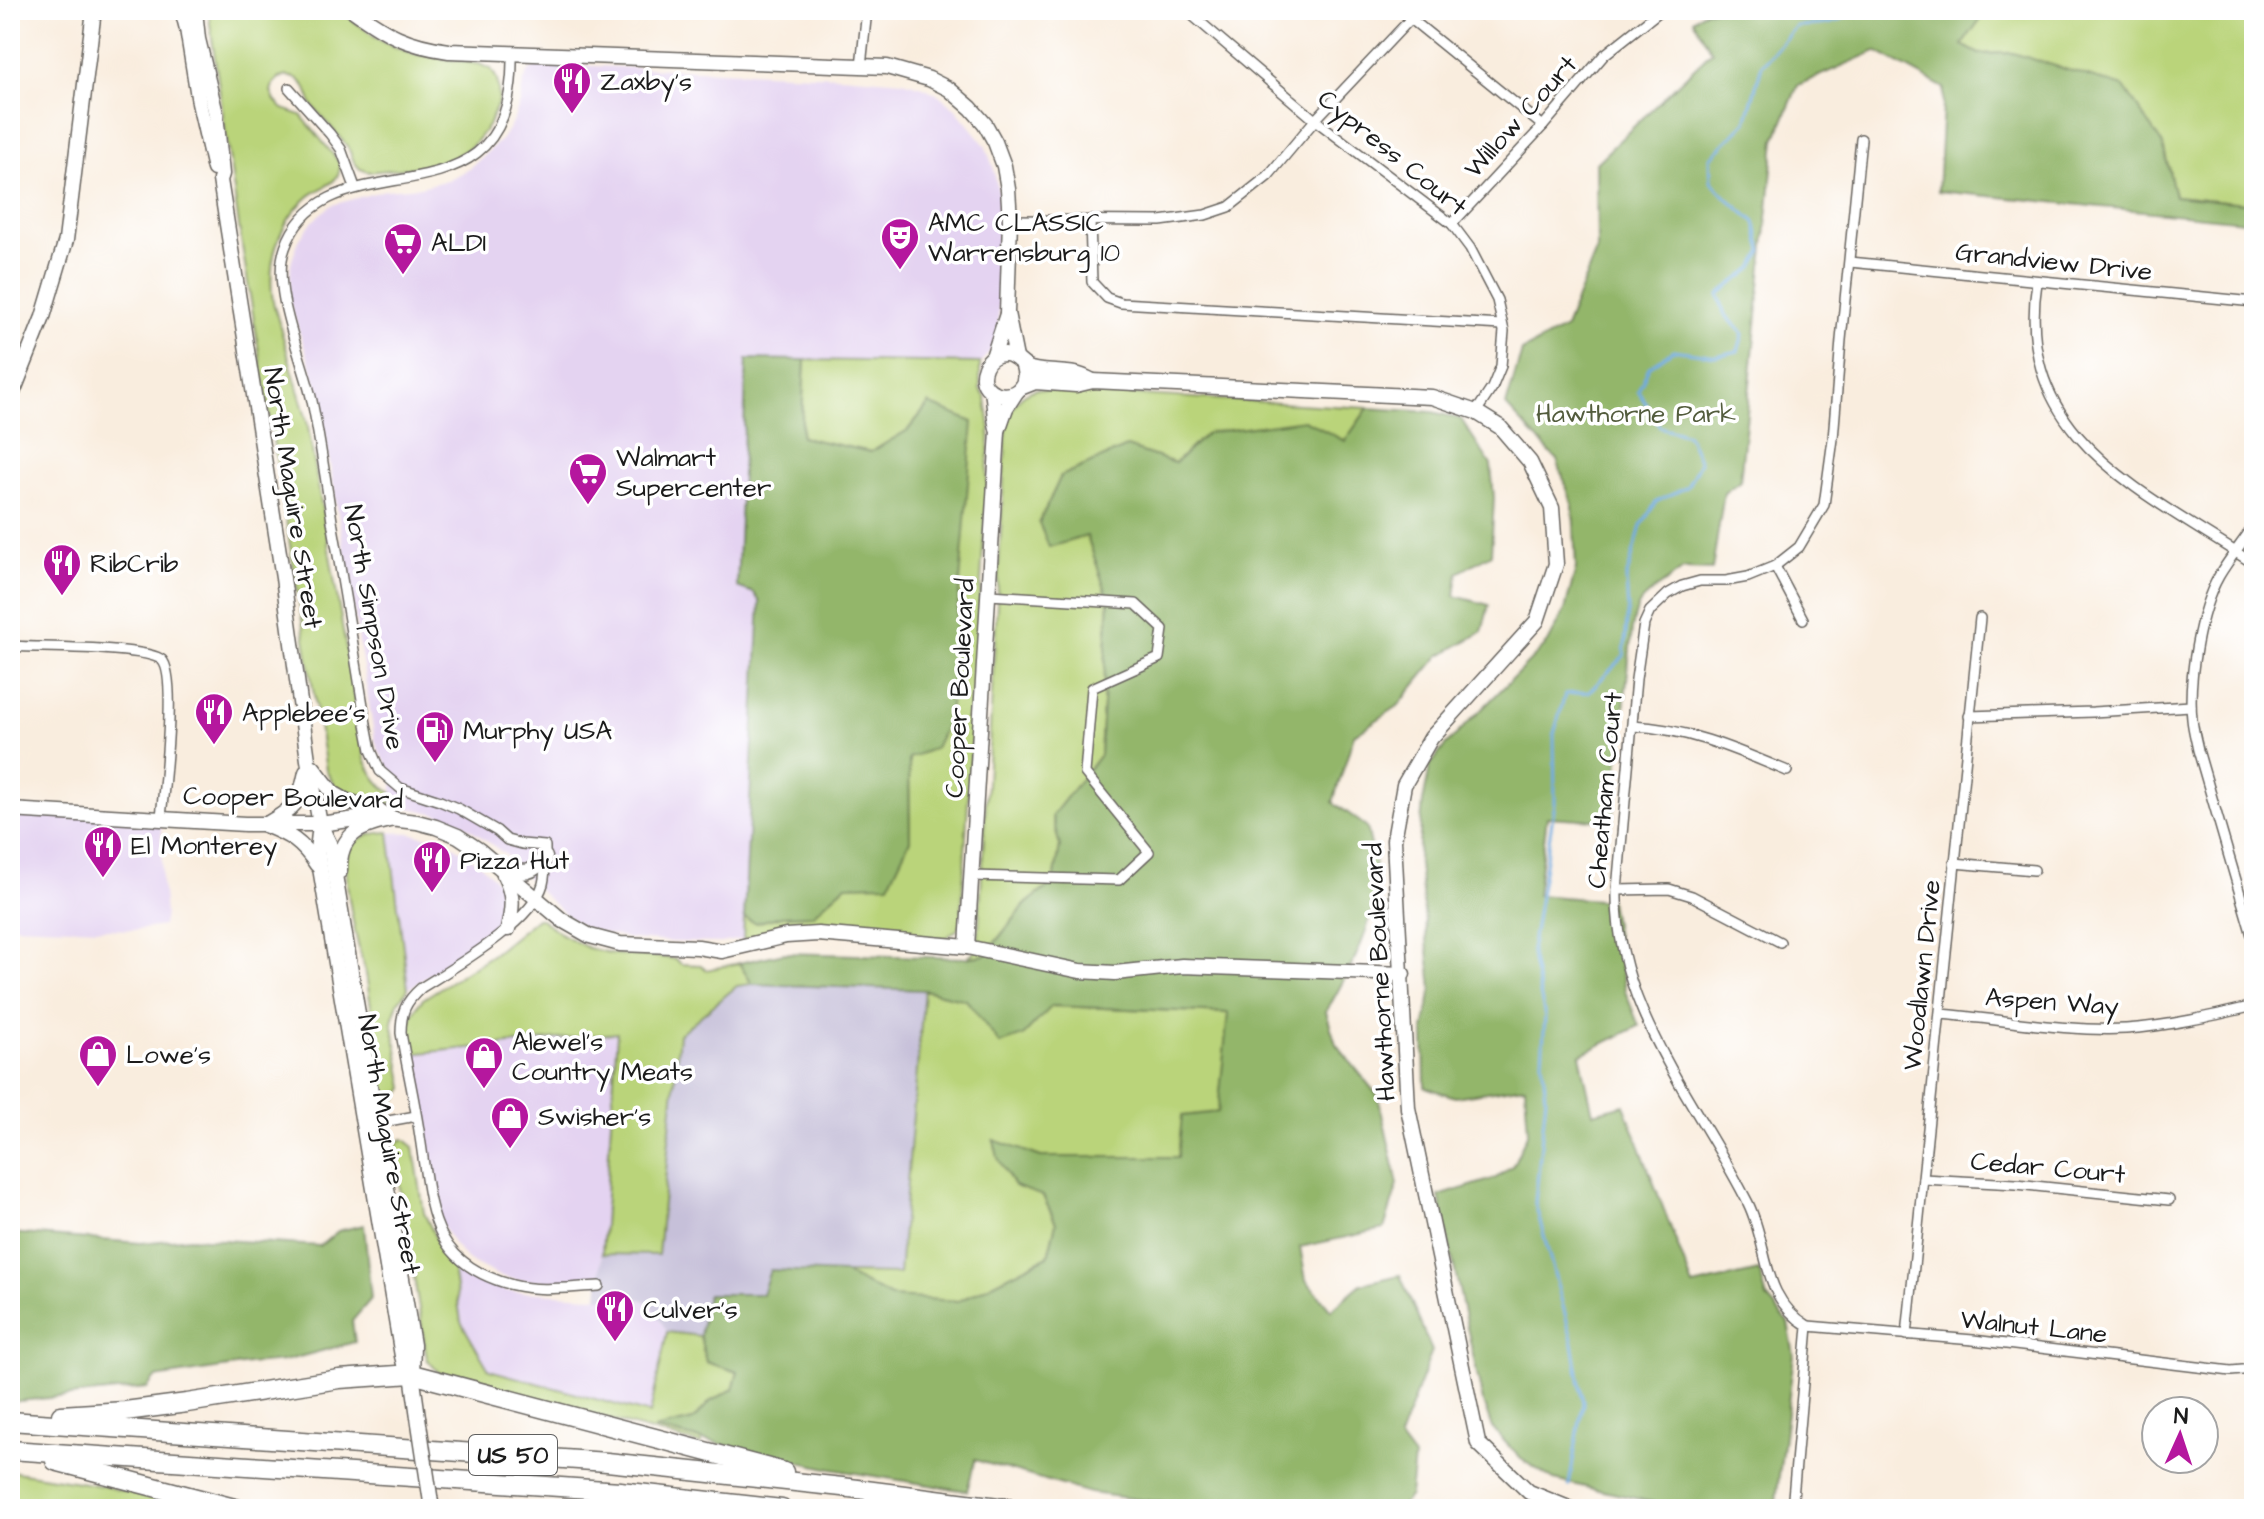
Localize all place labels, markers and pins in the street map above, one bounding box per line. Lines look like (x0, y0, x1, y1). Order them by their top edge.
restaurant icon: Zaxby's (551, 60, 593, 115)
place label: Zaxby's (600, 64, 692, 102)
place label: AMC CLASSIC Warrensburg 10 (928, 205, 1120, 273)
theatre icon: AMC CLASSIC Warrensburg 10 (879, 216, 921, 271)
supermarket icon: ALDI (382, 221, 424, 276)
place label: ALDI (431, 225, 486, 261)
place label: Walmart Supercenter (616, 440, 771, 506)
supermarket icon: Walmart Supercenter (567, 451, 609, 506)
restaurant icon: RibCrib (41, 542, 83, 597)
place label: RibCrib (90, 546, 179, 582)
restaurant icon: Applebee's (193, 691, 235, 746)
place label: Applebee's (242, 695, 366, 731)
fuel station icon: Murphy USA (414, 709, 456, 764)
place label: Murphy USA (463, 713, 612, 751)
restaurant icon: El Monterey (82, 824, 124, 879)
place label: El Monterey (131, 828, 277, 866)
restaurant icon: Pizza Hut (411, 839, 453, 894)
place label: Pizza Hut (460, 843, 570, 879)
place label: Alewel's Country Meats (512, 1024, 693, 1092)
shop icon: Lowe's (77, 1033, 119, 1088)
shop icon: Alewel's Country Meats (463, 1035, 505, 1090)
place label: Lowe's (126, 1037, 211, 1073)
shop icon: Swisher's (489, 1095, 531, 1150)
place label: Swisher's (538, 1099, 651, 1135)
restaurant icon: Culver's (594, 1288, 636, 1343)
place label: Culver's (643, 1292, 738, 1328)

